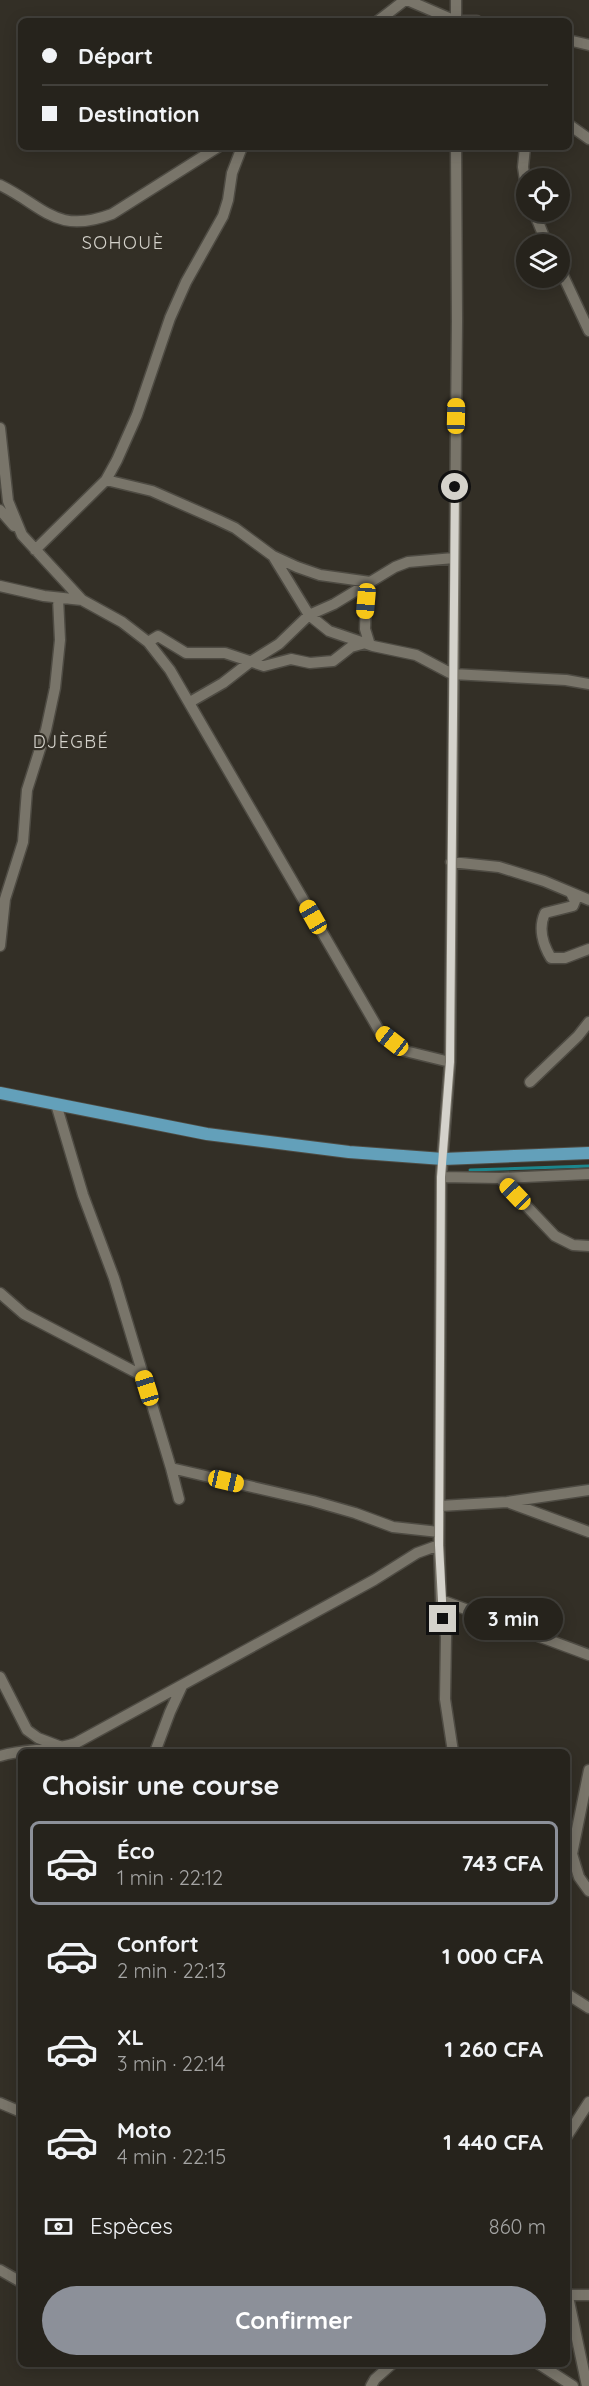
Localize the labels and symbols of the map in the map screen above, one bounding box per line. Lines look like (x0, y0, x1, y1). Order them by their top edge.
district label: SOHOUÈ (82, 231, 164, 254)
car (447, 398, 465, 434)
route start (441, 473, 468, 500)
car (355, 582, 377, 620)
district label: DJÈGBÉ (33, 730, 109, 753)
car (296, 897, 330, 937)
car (372, 1023, 412, 1059)
car (496, 1175, 534, 1213)
car (133, 1368, 161, 1408)
car (206, 1468, 246, 1494)
callout: 3 min (464, 1598, 563, 1640)
route end (429, 1605, 456, 1632)

